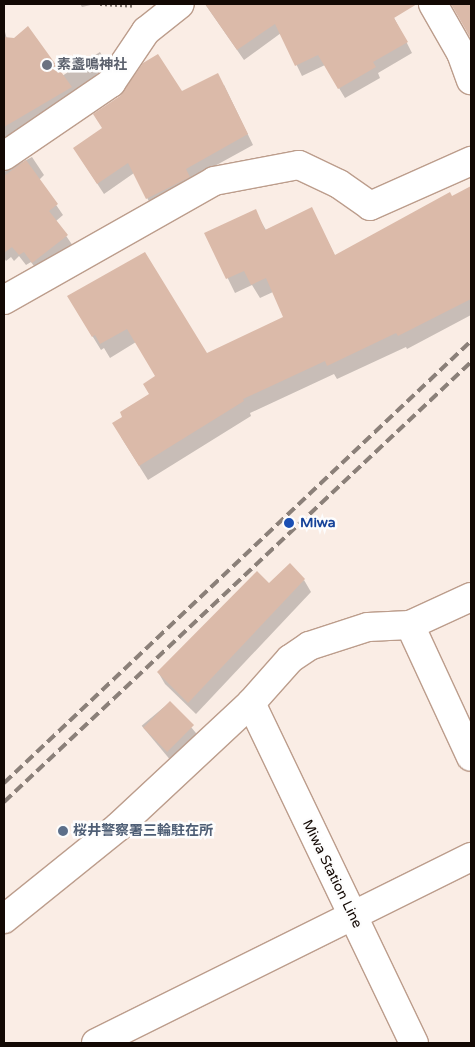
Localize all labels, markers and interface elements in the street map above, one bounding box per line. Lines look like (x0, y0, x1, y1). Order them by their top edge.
place label: 素盞鳴神社 (57, 57, 127, 73)
marker: 素盞鳴神社 (41, 59, 53, 71)
place label: Miwa (300, 515, 336, 531)
marker: Miwa (282, 516, 296, 530)
street label: Miwa Station Line (299, 817, 365, 931)
place label: 桜井警察署三輪駐在所 (73, 823, 213, 839)
marker: 桜井警察署三輪駐在所 (57, 825, 69, 837)

